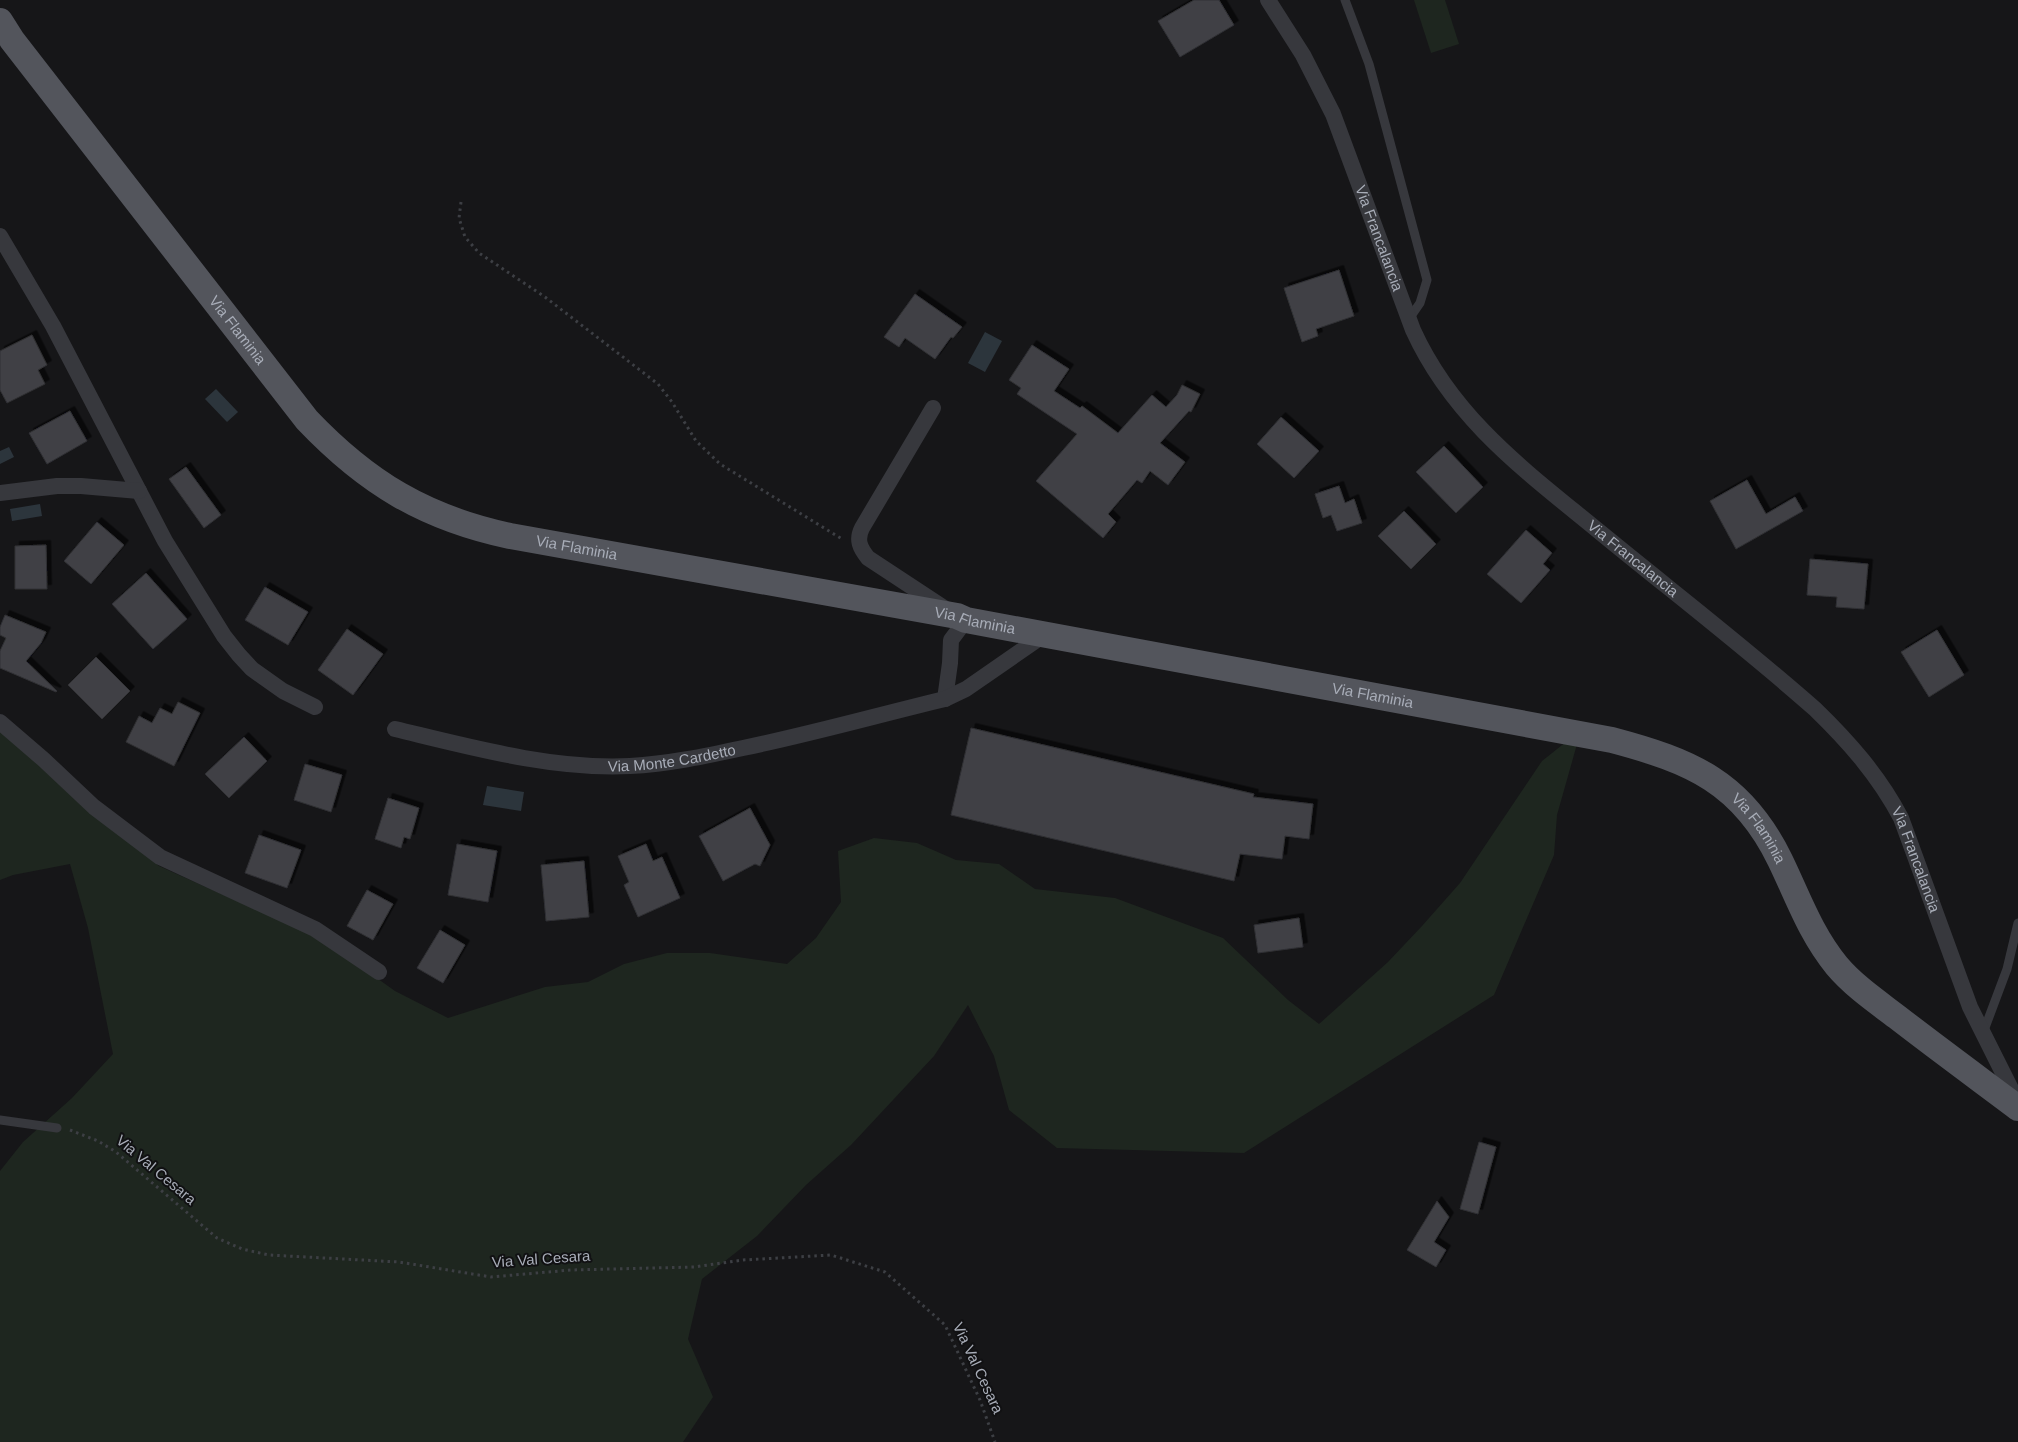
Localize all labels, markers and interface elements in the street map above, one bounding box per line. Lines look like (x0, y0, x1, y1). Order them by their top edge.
street label: Via Francalancia (1352, 183, 1407, 294)
street label: Via Flaminia (206, 292, 270, 368)
street label: Via Francalancia (1584, 516, 1682, 600)
street label: Via Flaminia (535, 532, 619, 563)
street label: Via Flaminia (933, 603, 1017, 637)
street label: Via Flaminia (1331, 679, 1415, 711)
street label: Via Monte Cardetto (608, 741, 737, 774)
street label: Via Flaminia (1728, 789, 1790, 867)
street label: Via Francalancia (1888, 804, 1944, 915)
street label: Via Val Cesara (113, 1131, 200, 1208)
street label: Via Val Cesara (491, 1247, 591, 1270)
street label: Via Val Cesara (950, 1319, 1007, 1417)

